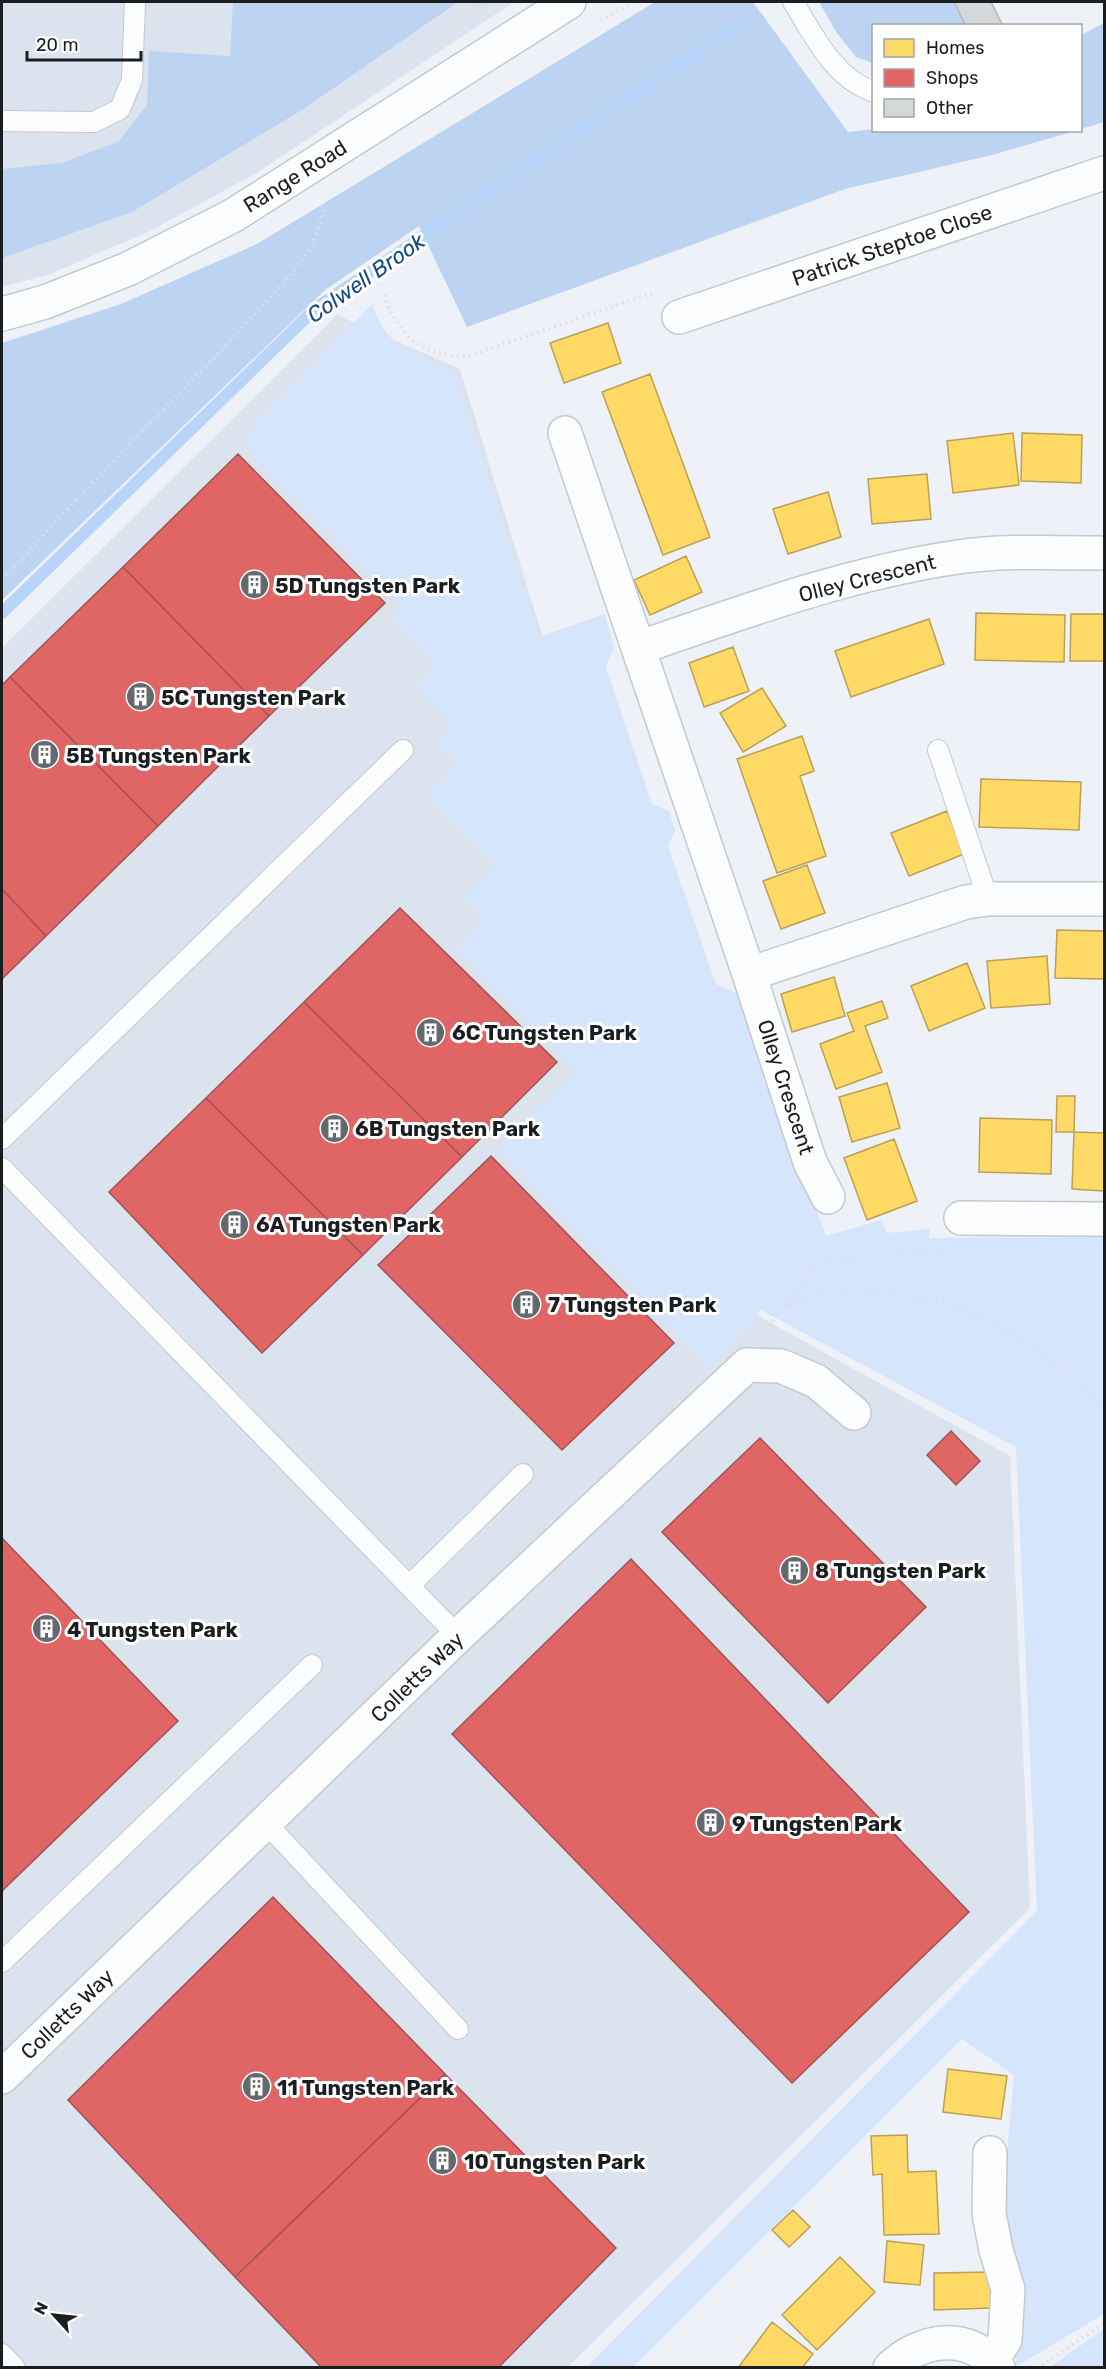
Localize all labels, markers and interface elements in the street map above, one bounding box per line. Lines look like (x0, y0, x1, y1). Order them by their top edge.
scale bar (27, 24, 141, 62)
legend (872, 24, 1082, 132)
text: 20 m (36, 34, 78, 56)
text: Homes (926, 37, 984, 59)
text: Shops (926, 67, 978, 89)
text: Other (926, 97, 973, 119)
street label: Range Road (239, 134, 351, 218)
street label: Patrick Steptoe Close (789, 199, 995, 291)
water label: Colwell Brook (302, 227, 431, 329)
street label: Olley Crescent (796, 549, 938, 607)
building icon: 5D Tungsten Park (238, 569, 270, 601)
place label: 5D Tungsten Park (275, 573, 461, 598)
building icon: 5C Tungsten Park (124, 681, 156, 713)
place label: 5C Tungsten Park (161, 685, 346, 710)
building icon: 5B Tungsten Park (29, 739, 61, 771)
place label: 5B Tungsten Park (66, 743, 252, 768)
building icon: 6C Tungsten Park (415, 1016, 447, 1048)
street label: Olley Crescent (752, 1016, 820, 1158)
place label: 6C Tungsten Park (452, 1020, 638, 1045)
building icon: 6B Tungsten Park (318, 1112, 350, 1144)
place label: 6B Tungsten Park (355, 1116, 541, 1141)
building icon: 6A Tungsten Park (219, 1208, 251, 1240)
place label: 6A Tungsten Park (256, 1212, 441, 1237)
building icon: 7 Tungsten Park (511, 1288, 543, 1320)
place label: 7 Tungsten Park (548, 1292, 717, 1317)
building icon: 8 Tungsten Park (778, 1554, 810, 1586)
place label: 8 Tungsten Park (815, 1558, 986, 1583)
building icon: 4 Tungsten Park (30, 1613, 62, 1645)
place label: 4 Tungsten Park (67, 1617, 239, 1642)
street label: Colletts Way (365, 1626, 469, 1727)
building icon: 9 Tungsten Park (695, 1807, 727, 1839)
place label: 9 Tungsten Park (732, 1811, 903, 1836)
street label: Colletts Way (15, 1963, 119, 2064)
building icon: 11 Tungsten Park (240, 2071, 272, 2103)
place label: 11 Tungsten Park (277, 2075, 455, 2100)
building icon: 10 Tungsten Park (427, 2145, 459, 2177)
place label: 10 Tungsten Park (464, 2149, 646, 2174)
north arrow (24, 2285, 84, 2345)
text: N (30, 2299, 52, 2318)

